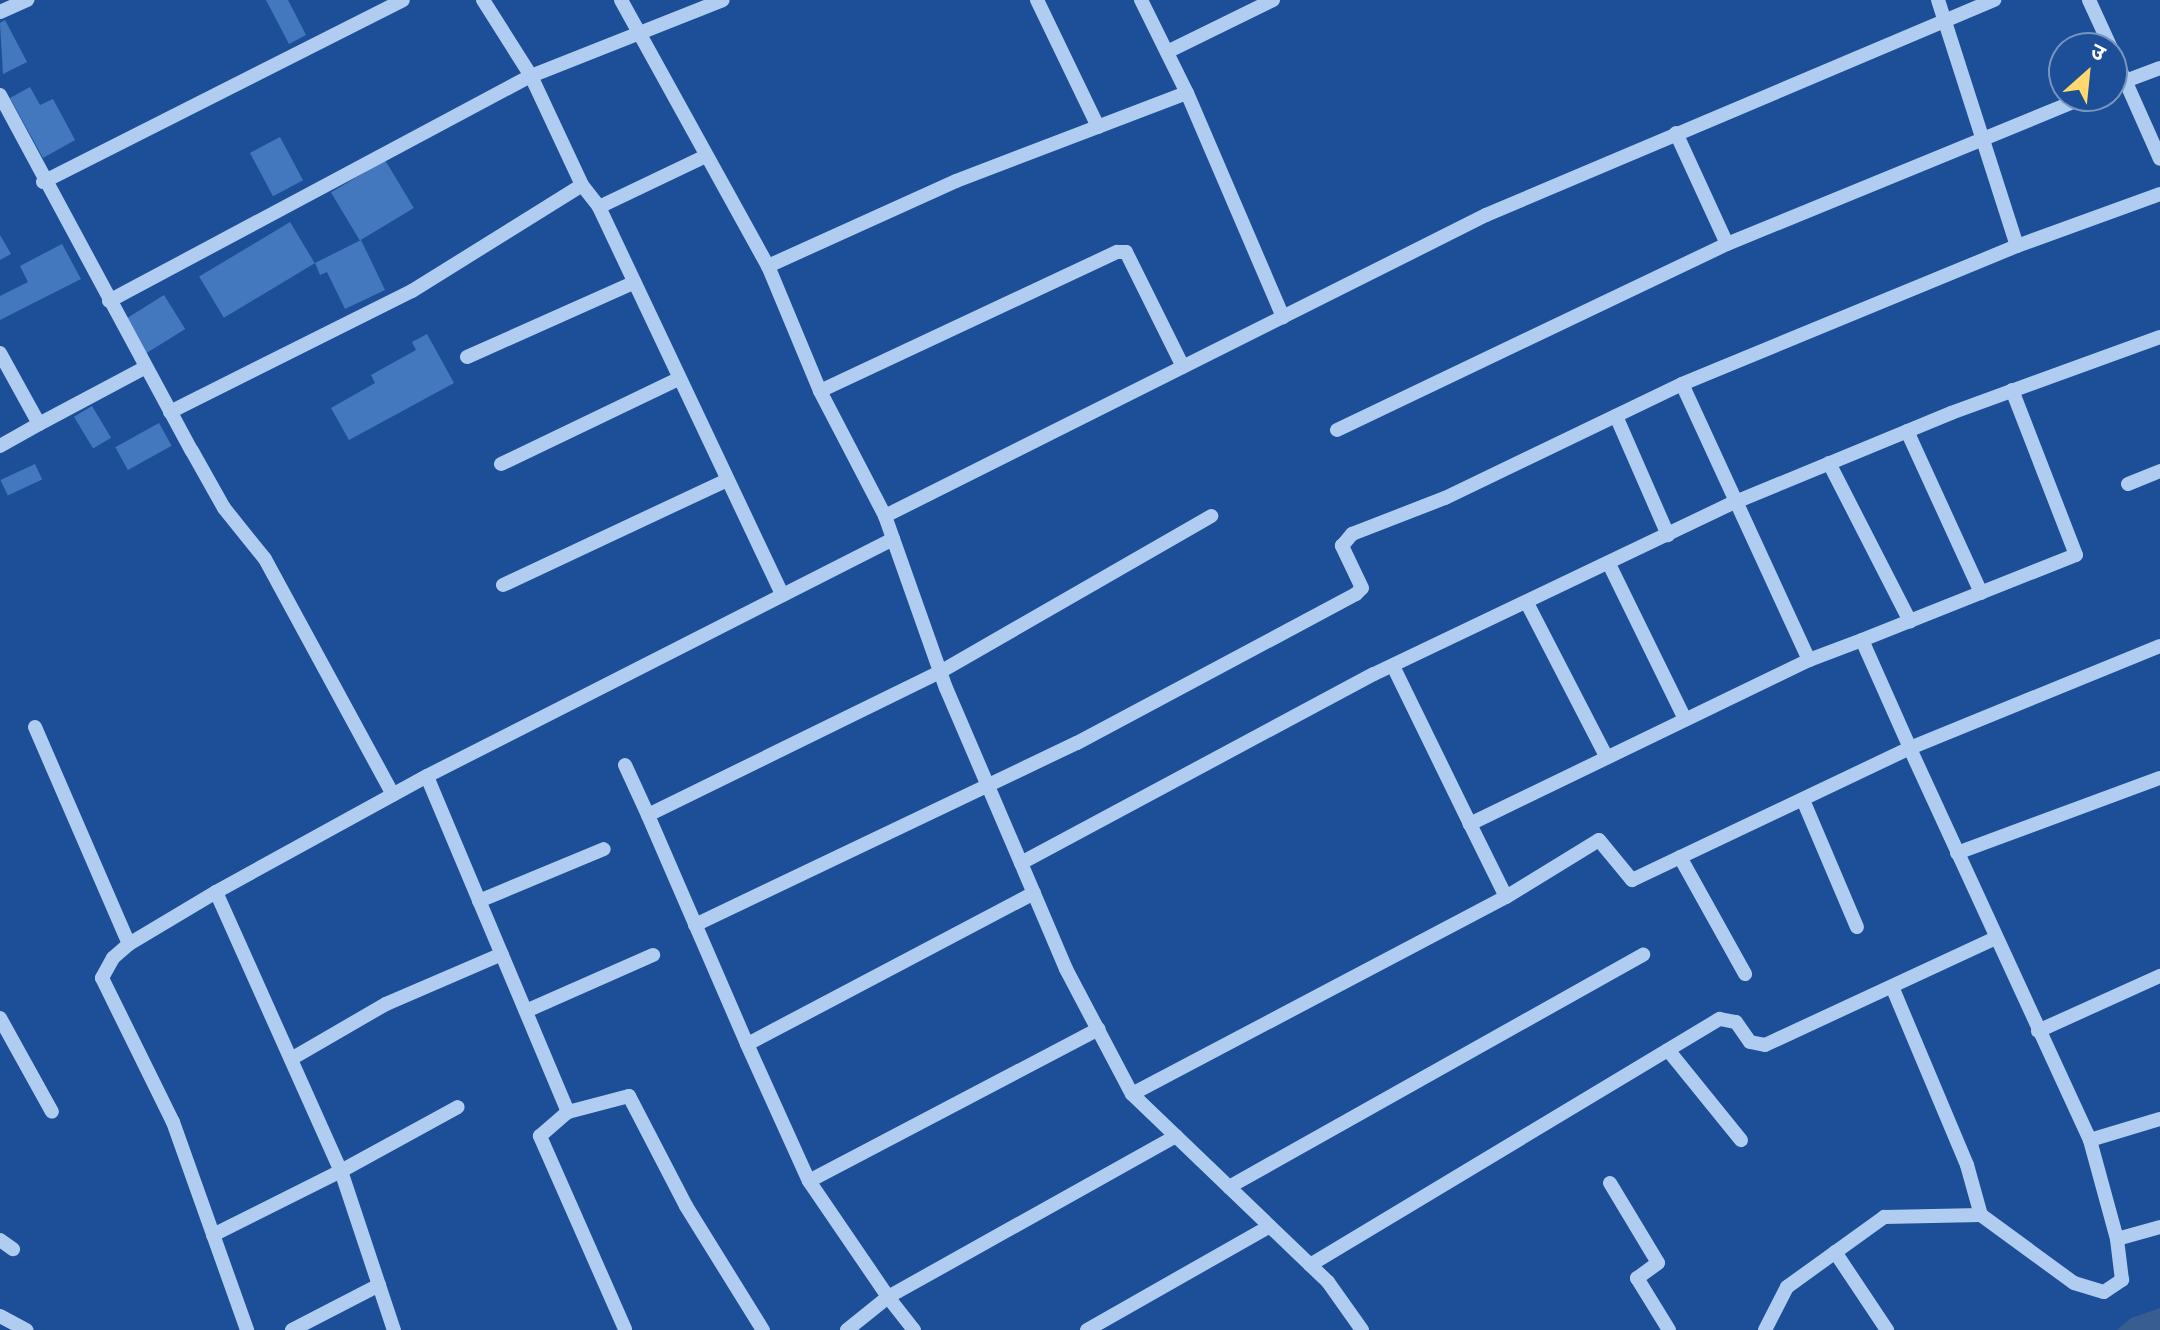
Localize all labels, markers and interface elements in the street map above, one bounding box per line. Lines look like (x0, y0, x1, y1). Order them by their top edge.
north arrow (2048, 32, 2128, 112)
text: उ (2086, 37, 2110, 67)

